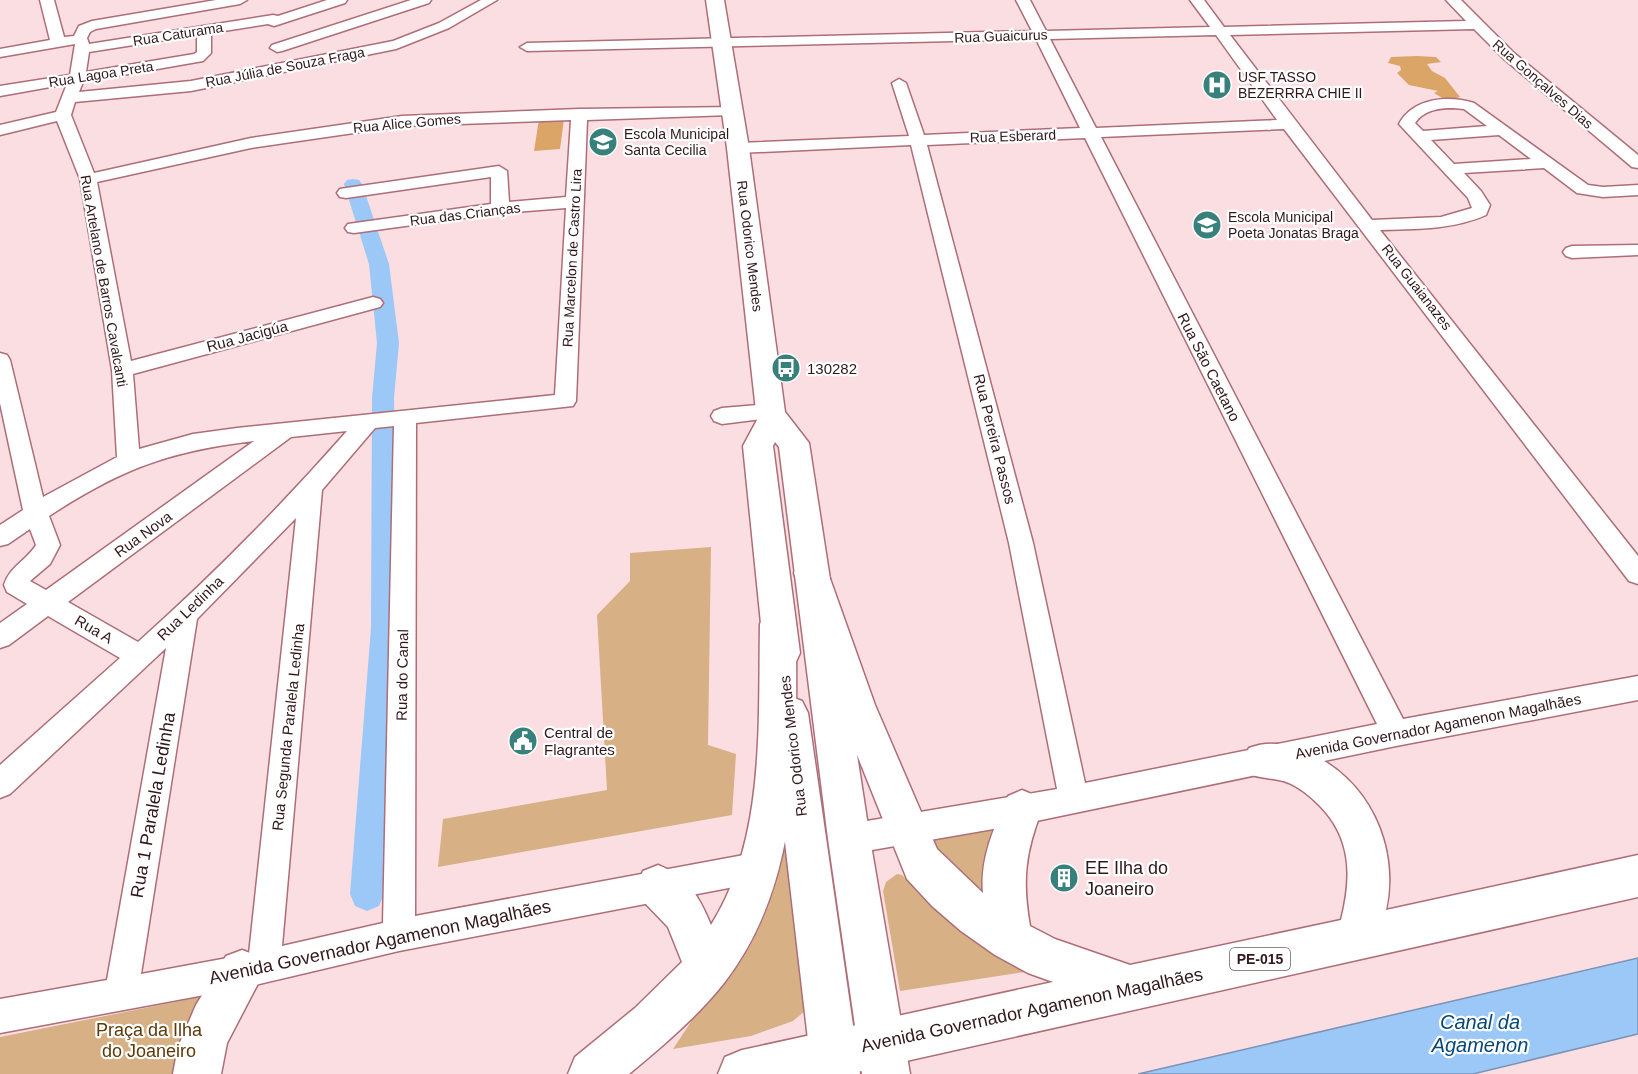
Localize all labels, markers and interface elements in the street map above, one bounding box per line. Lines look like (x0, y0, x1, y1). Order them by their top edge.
street label: Rua Caturama (132, 19, 224, 49)
street label: Rua Guaicurus (954, 26, 1048, 46)
street label: Rua Gonçalves Dias (1490, 36, 1596, 132)
street label: Rua Júlia de Souza Fraga (204, 44, 366, 90)
street label: Rua Lagoa Preta (47, 58, 155, 90)
hospital icon: USF TASSO BEZERRRA CHIE II (1201, 69, 1233, 101)
place label: USF TASSO BEZERRRA CHIE II (1238, 69, 1362, 101)
street label: Rua Alice Gomes (352, 110, 462, 136)
school or university icon: Escola Municipal Santa Cecilia (587, 126, 619, 158)
place label: Escola Municipal Santa Cecilia (624, 126, 729, 158)
street label: Rua Esberard (970, 126, 1056, 146)
street label: Rua Marcelon de Castro Lira (559, 168, 585, 348)
street label: Rua Artelano de Barros Cavalcanti (77, 174, 131, 388)
street label: Rua Odorico Mendes (734, 179, 766, 313)
street label: Rua das Crianças (409, 199, 521, 229)
school or university icon: Escola Municipal Poeta Jonatas Braga (1191, 209, 1223, 241)
place label: Escola Municipal Poeta Jonatas Braga (1228, 209, 1359, 241)
street label: Rua Guaianazes (1379, 241, 1455, 333)
street label: Rua São Caetano (1174, 310, 1244, 424)
street label: Rua Jacigúa (205, 317, 290, 355)
bus stop icon: 130282 (770, 352, 802, 384)
place label: 130282 (807, 360, 857, 377)
street label: Rua Pereira Passos (971, 372, 1019, 506)
street label: Rua Nova (111, 507, 176, 560)
street label: Rua Ledinha (153, 572, 227, 644)
street label: Rua A (72, 611, 116, 647)
street label: Rua Segunda Paralela Ledinha (269, 622, 307, 832)
street label: Rua do Canal (393, 629, 411, 721)
street label: Rua Odorico Mendes (776, 675, 810, 817)
street label: Avenida Governador Agamenon Magalhães (1294, 690, 1582, 762)
street label: Rua 1 Paralela Ledinha (127, 710, 179, 899)
place label: Central de Flagrantes (544, 724, 615, 758)
public building icon: Central de Flagrantes (507, 725, 539, 757)
place label: EE Ilha do Joaneiro (1085, 858, 1168, 899)
building icon: EE Ilha do Joaneiro (1048, 862, 1080, 894)
street label: Avenida Governador Agamenon Magalhães (207, 896, 553, 988)
road number: PE-015 (1230, 948, 1290, 970)
street label: Avenida Governador Agamenon Magalhães (859, 964, 1205, 1056)
water label: Canal da Agamenon (1431, 1011, 1528, 1056)
park label: Praça da Ilha do Joaneiro (96, 1020, 203, 1061)

